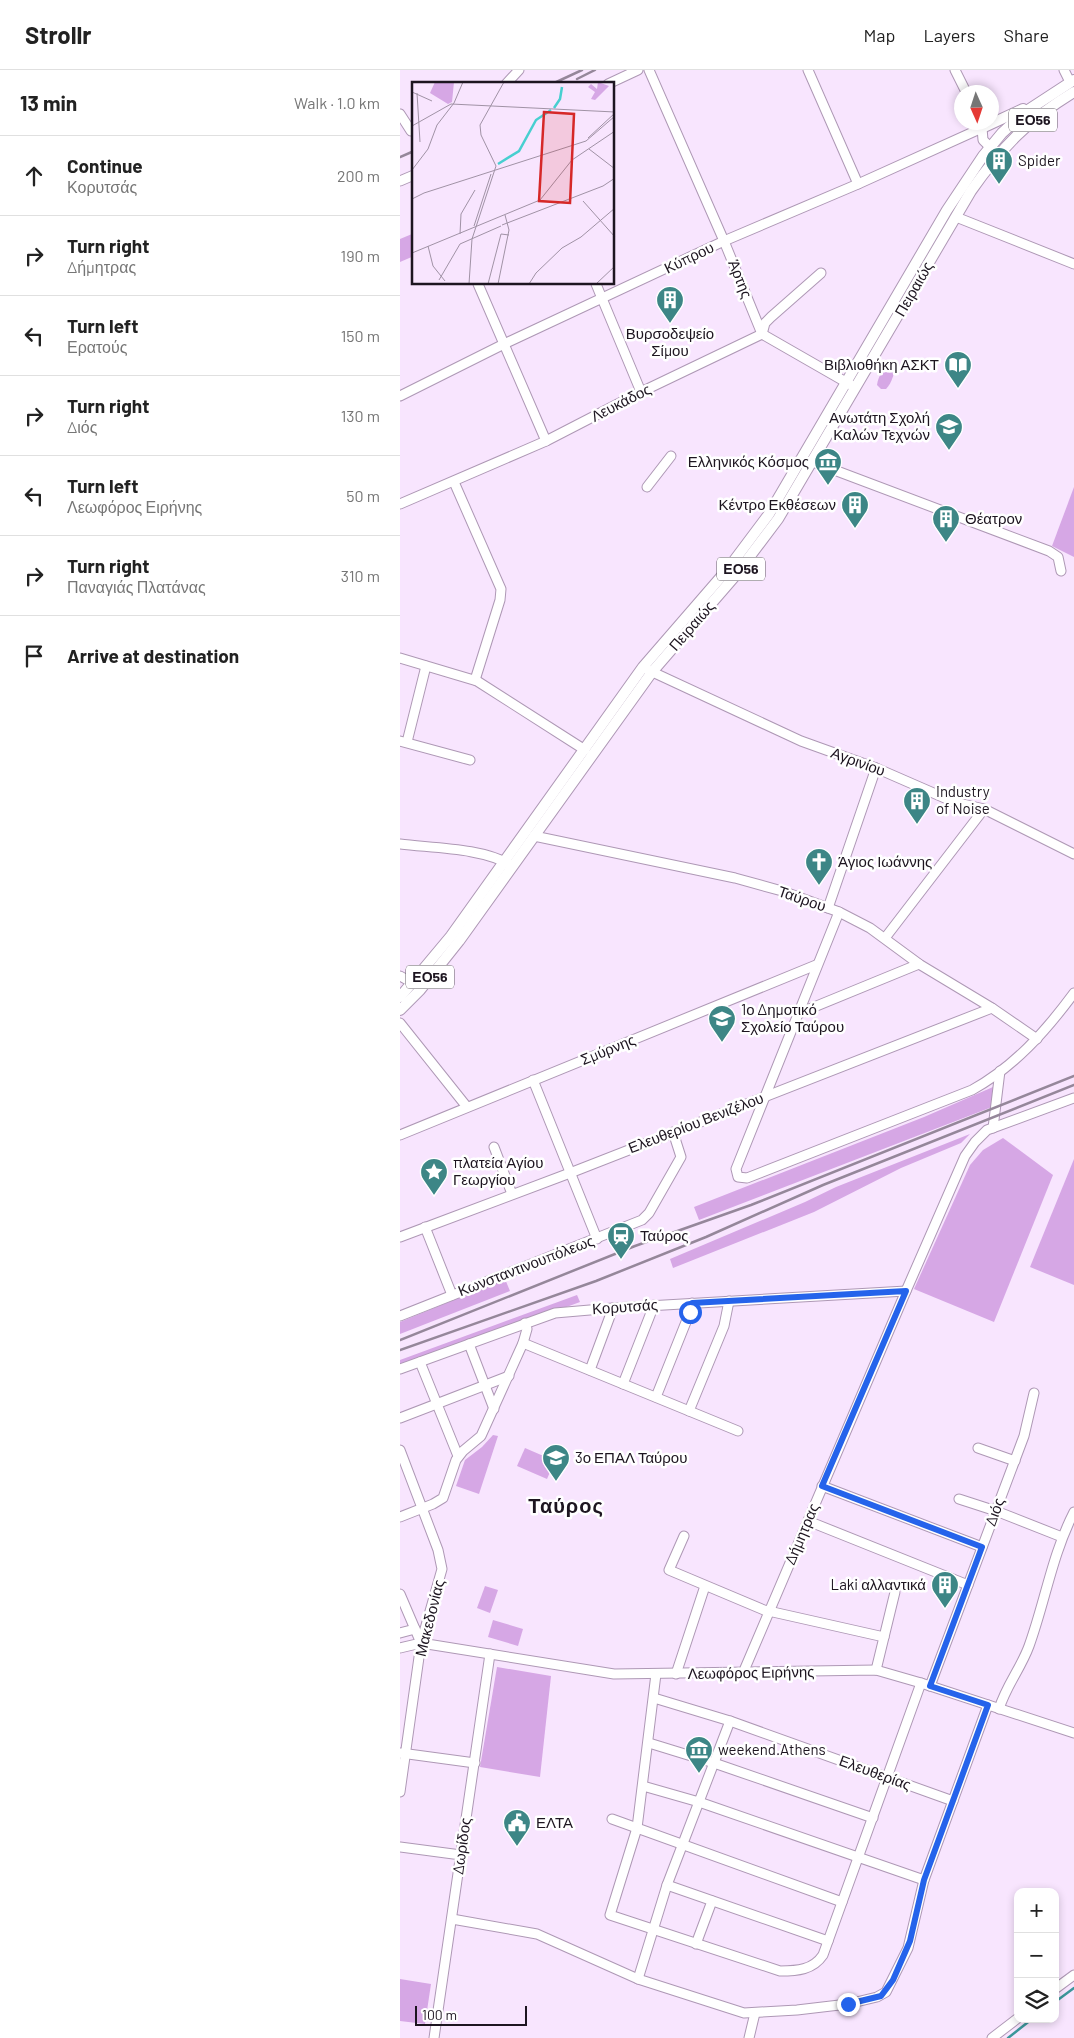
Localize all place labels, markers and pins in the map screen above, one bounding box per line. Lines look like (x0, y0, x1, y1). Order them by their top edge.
building icon: Spider (984, 146, 1014, 185)
place label: Spider (1018, 151, 1061, 169)
building icon: Βυρσοδεψείο Σίμου (655, 285, 685, 324)
place label: Βυρσοδεψείο Σίμου (626, 324, 714, 359)
library icon: Βιβλιοθήκη ΑΣΚΤ (943, 350, 973, 389)
place label: Βιβλιοθήκη ΑΣΚΤ (824, 355, 939, 373)
place label: Ανωτάτη Σχολή Καλών Τεχνών (829, 408, 930, 443)
school or university icon: Ανωτάτη Σχολή Καλών Τεχνών (934, 412, 964, 451)
museum icon: Ελληνικός Κόσμος (813, 447, 843, 486)
place label: Ελληνικός Κόσμος (688, 452, 809, 470)
building icon: Κέντρο Εκθέσεων (840, 490, 870, 529)
place label: Κέντρο Εκθέσεων (719, 495, 836, 513)
building icon: Θέατρον (931, 504, 961, 543)
place label: Θέατρον (965, 509, 1022, 527)
place label: Industry of Noise (936, 782, 990, 817)
building icon: Industry of Noise (902, 786, 932, 825)
church icon: Άγιος Ιωάννης (804, 847, 834, 886)
place label: Άγιος Ιωάννης (838, 852, 932, 870)
place label: 1ο Δημοτικό Σχολείο Ταύρου (741, 1000, 844, 1035)
school or university icon: 1ο Δημοτικό Σχολείο Ταύρου (707, 1004, 737, 1043)
place label: πλατεία Αγίου Γεωργίου (453, 1153, 543, 1188)
place icon: πλατεία Αγίου Γεωργίου (419, 1157, 449, 1196)
station icon: Ταύρος (606, 1221, 636, 1260)
place label: Ταύρος (640, 1226, 689, 1244)
school or university icon: 3ο ΕΠΑΛ Ταύρου (541, 1443, 571, 1482)
place label: 3ο ΕΠΑΛ Ταύρου (575, 1448, 687, 1466)
building icon: Laki αλλαντικά (930, 1570, 960, 1609)
place label: Laki αλλαντικά (831, 1575, 926, 1593)
museum icon: weekend.Athens (684, 1735, 714, 1774)
place label: weekend.Athens (718, 1740, 826, 1758)
public building icon: ΕΛΤΑ (502, 1808, 532, 1847)
place label: ΕΛΤΑ (536, 1813, 573, 1831)

